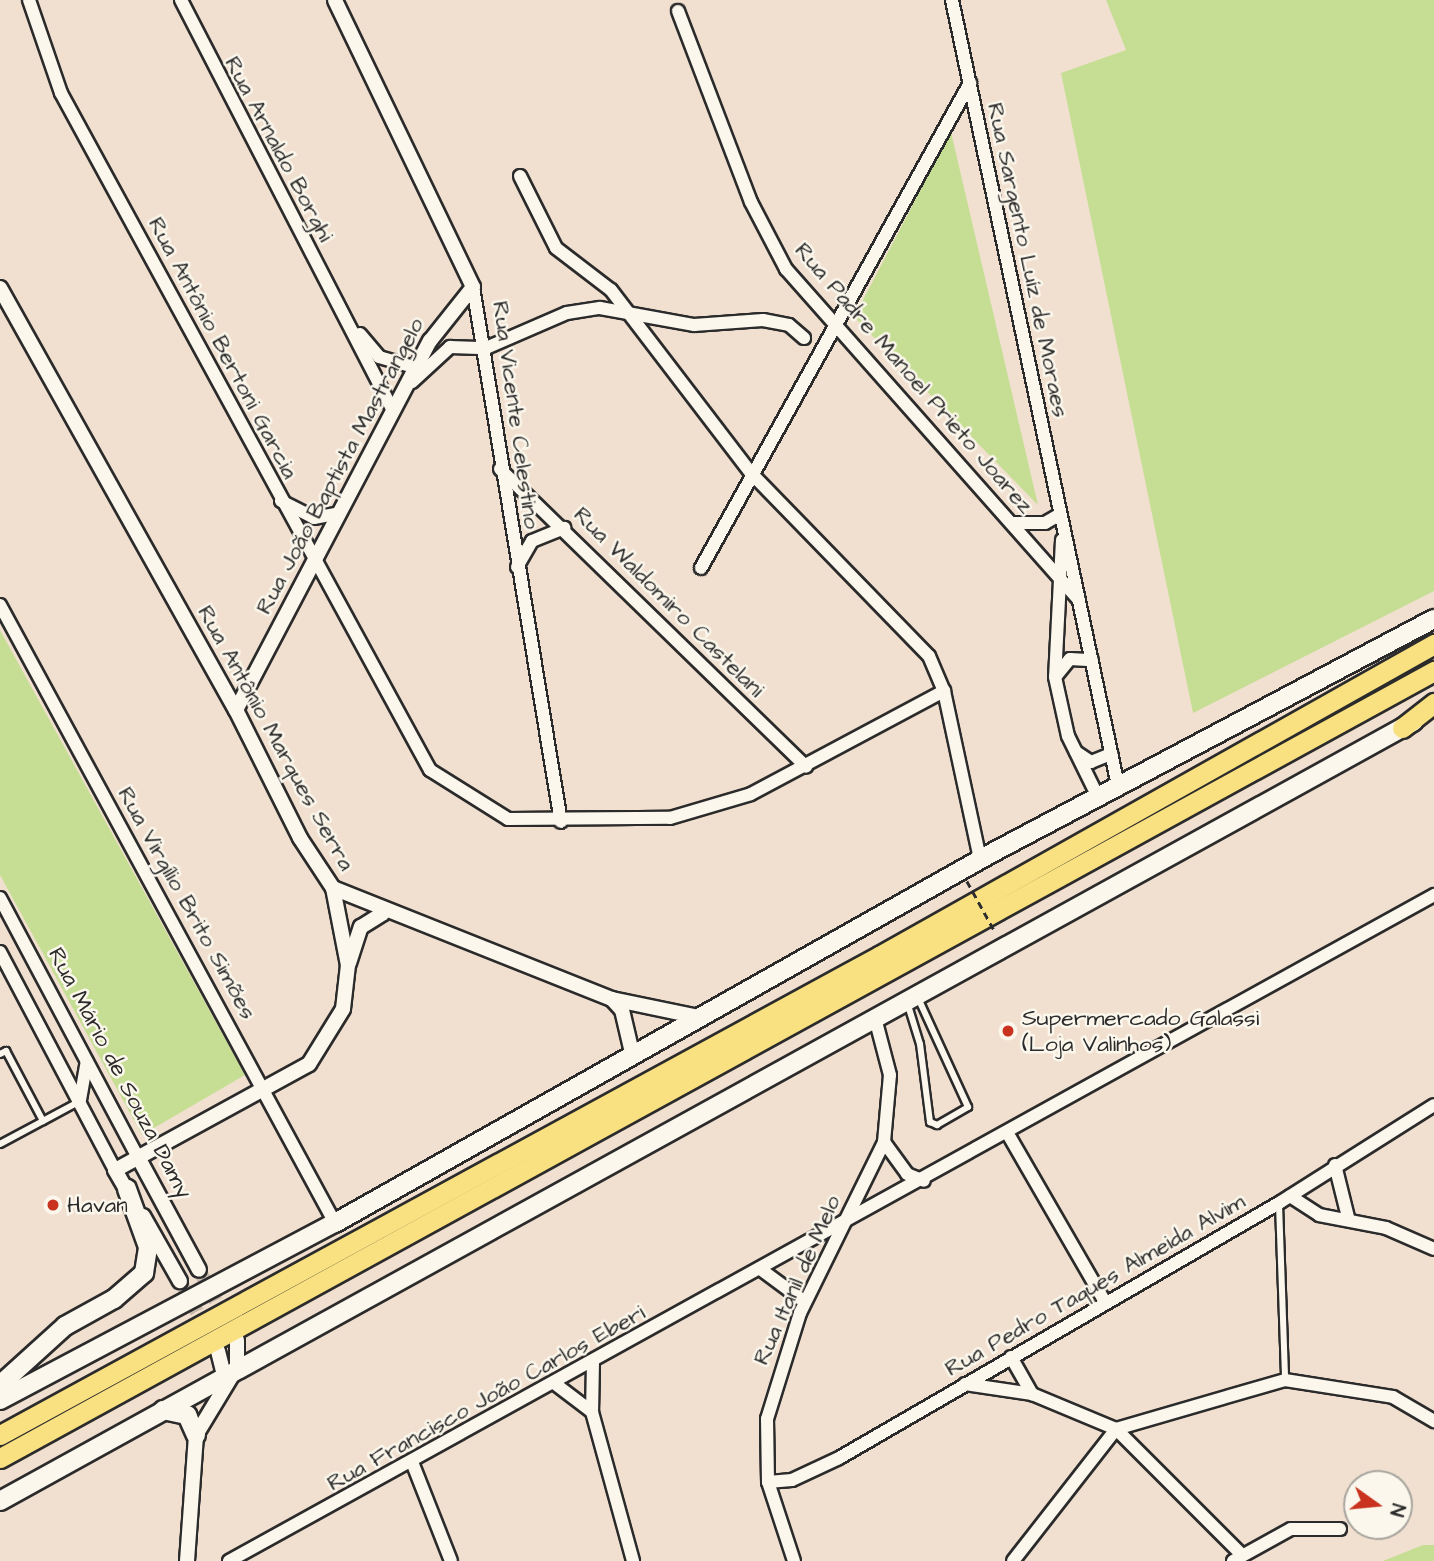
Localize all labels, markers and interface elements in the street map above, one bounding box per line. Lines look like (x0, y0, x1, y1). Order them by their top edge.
street label: Rua Arnaldo Borghi (218, 52, 340, 246)
street label: Rua Sargento Luíz de Moraes (981, 100, 1075, 420)
street label: Rua Antônio Bertoni Garcia (142, 212, 304, 484)
street label: Rua Padre Manoel Prieto Joarez (789, 237, 1039, 519)
street label: Rua Vicente Celestino (486, 299, 546, 531)
street label: Rua João Baptista Mastrangelo (250, 313, 430, 619)
street label: Rua Waldomiro Castelani (568, 501, 770, 703)
street label: Rua Antônio Marques Serra (191, 601, 361, 875)
street label: Rua Virgílio Brito Simões (112, 782, 262, 1024)
street label: Rua Mário de Souza Damy (42, 943, 198, 1203)
place label: Supermercado Galassi (Loja Valinhos) (1022, 1004, 1259, 1058)
marker: Supermercado Galassi (Loja Valinhos) (1000, 1023, 1016, 1039)
street label: Rua Pedro Taques Almeida Alvim (940, 1188, 1250, 1382)
place label: Havan (67, 1191, 128, 1219)
street label: Rua Itanil de Melo (747, 1191, 847, 1369)
marker: Havan (45, 1197, 61, 1213)
street label: Rua Francisco João Carlos Eberi (322, 1299, 650, 1497)
north arrow (1343, 1470, 1413, 1540)
text: N (1382, 1501, 1411, 1519)

